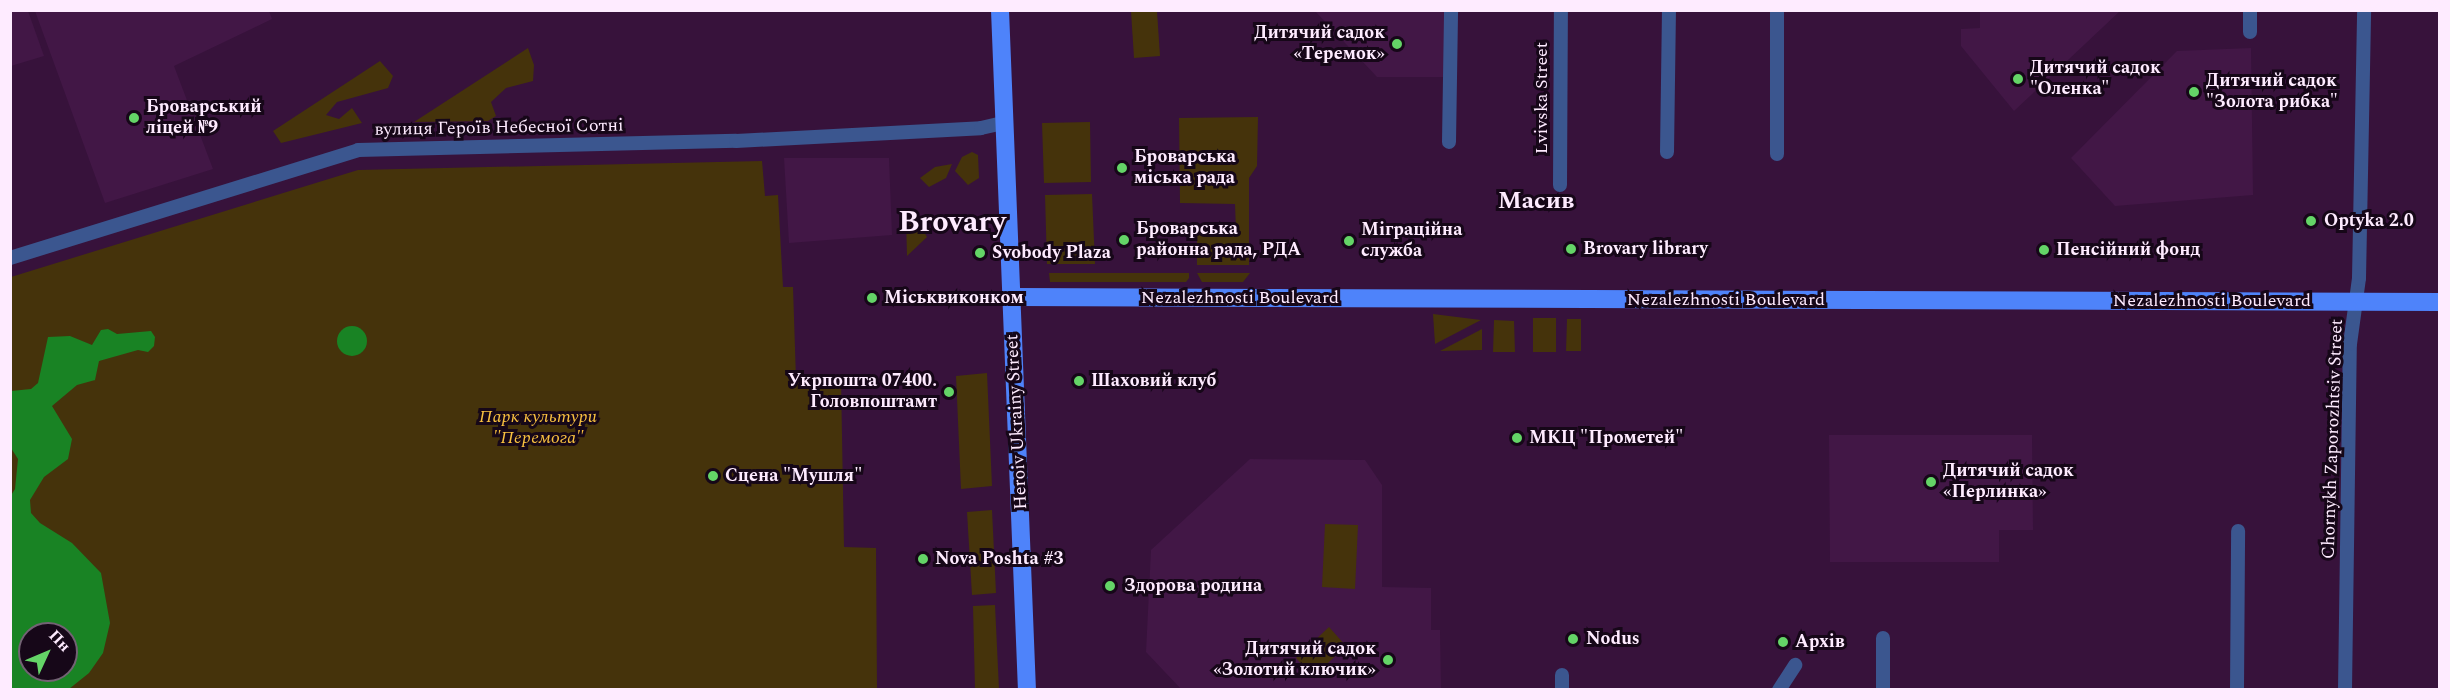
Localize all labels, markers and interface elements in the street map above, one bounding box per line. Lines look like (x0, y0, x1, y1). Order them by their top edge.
place label: Дитячий садок «Теремок» (1254, 23, 1385, 66)
marker: Дитячий садок «Теремок» (1390, 37, 1404, 51)
street label: Lvivska Street (1531, 42, 1553, 154)
place label: Дитячий садок "Оленка" (2030, 58, 2161, 100)
place label: Дитячий садок "Золота рибка" (2206, 71, 2338, 113)
marker: Дитячий садок "Оленка" (2011, 72, 2025, 86)
marker: Дитячий садок "Золота рибка" (2187, 85, 2201, 99)
place label: Броварський ліцей №9 (146, 97, 262, 140)
marker: Броварський ліцей №9 (127, 111, 141, 125)
street label: вулиця Героїв Небесної Сотні (374, 115, 624, 141)
place label: Броварська міська рада (1134, 147, 1236, 190)
marker: Броварська міська рада (1115, 161, 1129, 175)
district label: Масив (1498, 188, 1574, 216)
district label: Brovary (898, 204, 1006, 240)
place label: Optyka 2.0 (2324, 210, 2414, 232)
marker: Optyka 2.0 (2302, 212, 2320, 230)
place label: Броварська районна рада, РДА (1136, 219, 1301, 262)
place label: Міграційна служба (1361, 220, 1462, 262)
marker: Броварська районна рада, РДА (1117, 233, 1131, 247)
marker: Міграційна служба (1342, 234, 1356, 248)
place label: Brovary library (1583, 238, 1708, 260)
place label: Пенсійний фонд (2056, 239, 2200, 261)
place label: Svobody Plaza (992, 242, 1111, 264)
marker: Brovary library (1564, 242, 1578, 256)
marker: Пенсійний фонд (2037, 243, 2051, 257)
marker: Svobody Plaza (973, 246, 987, 260)
place label: Міськвиконком (884, 287, 1024, 309)
street label: Nezalezhnosti Boulevard (1141, 287, 1339, 309)
street label: Nezalezhnosti Boulevard (1627, 289, 1825, 311)
street label: Nezalezhnosti Boulevard (2113, 290, 2311, 312)
marker: Міськвиконком (865, 291, 879, 305)
street label: Chornykh Zaporozhtsiv Street (2318, 318, 2348, 560)
street label: Heroiv Ukrainy Street (1002, 334, 1032, 510)
place label: Шаховий клуб (1091, 370, 1216, 392)
place label: Укрпошта 07400. Головпоштамт (788, 371, 937, 413)
marker: Шаховий клуб (1072, 374, 1086, 388)
marker: Укрпошта 07400. Головпоштамт (942, 385, 956, 399)
park label: Парк культури "Перемога" (479, 407, 597, 450)
place label: МКЦ "Прометей" (1529, 427, 1683, 449)
marker: МКЦ "Прометей" (1510, 431, 1524, 445)
place label: Дитячий садок «Перлинка» (1943, 461, 2074, 504)
place label: Сцена "Мушля" (725, 465, 862, 487)
marker: Сцена "Мушля" (706, 469, 720, 483)
marker: Дитячий садок «Перлинка» (1924, 475, 1938, 489)
place label: Nova Poshta #3 (935, 548, 1064, 570)
marker: Nova Poshta #3 (916, 552, 930, 566)
place label: Здорова родина (1124, 575, 1262, 597)
marker: Здорова родина (1101, 577, 1119, 595)
north arrow (18, 622, 78, 682)
text: Пн (43, 624, 76, 658)
place label: Nodus (1586, 628, 1640, 650)
marker: Nodus (1564, 630, 1582, 648)
place label: Архів (1795, 631, 1845, 653)
marker: Архів (1776, 635, 1790, 649)
place label: Дитячий садок «Золотий ключик» (1213, 639, 1376, 682)
marker: Дитячий садок «Золотий ключик» (1381, 653, 1395, 667)

